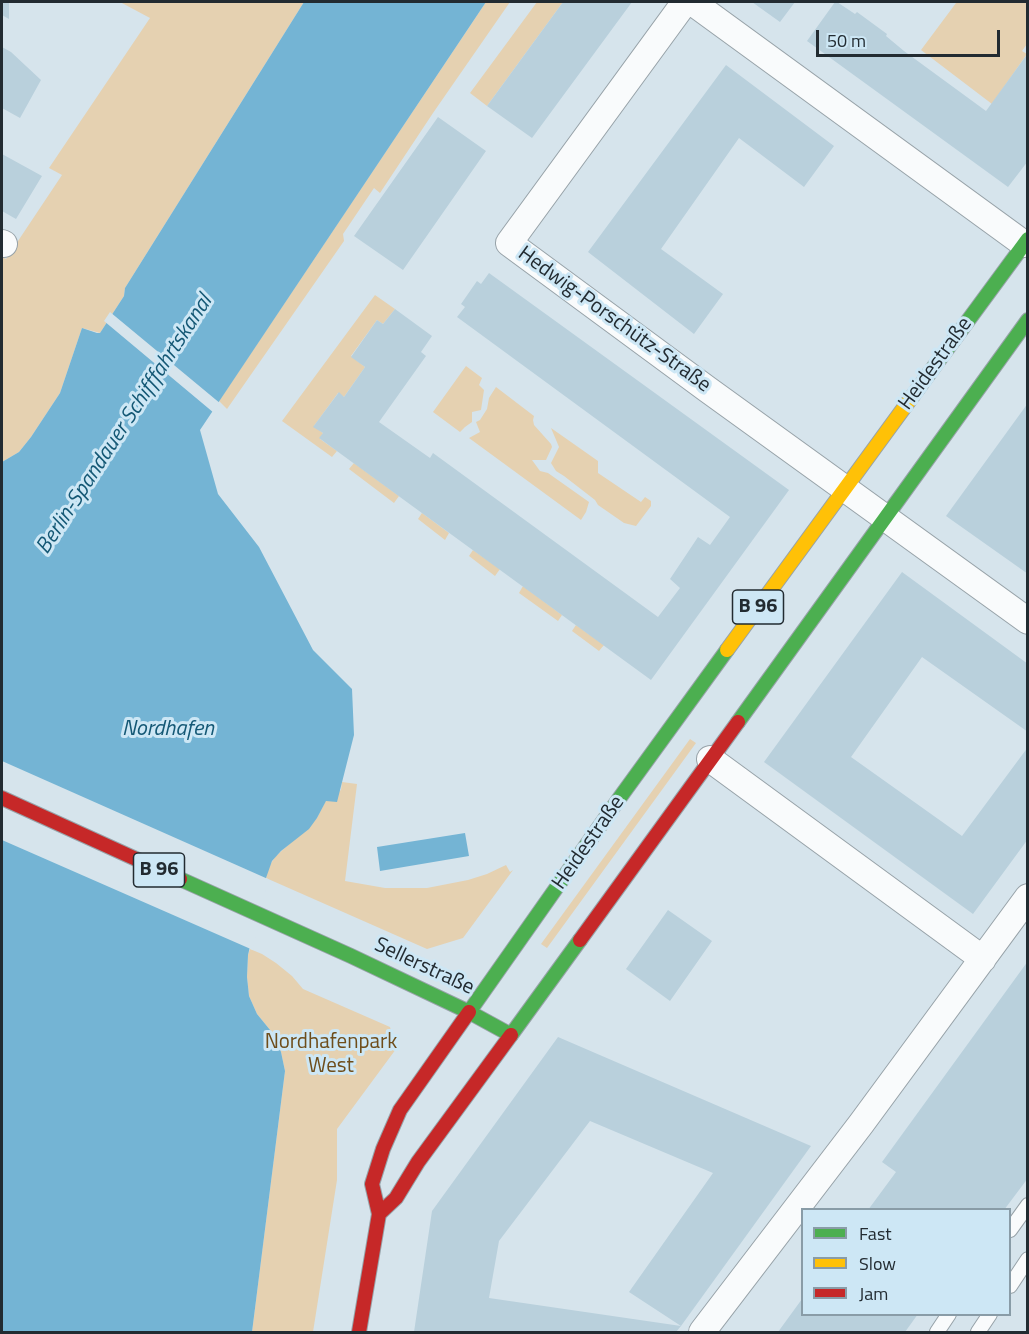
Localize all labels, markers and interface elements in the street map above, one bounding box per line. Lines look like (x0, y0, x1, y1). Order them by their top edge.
scale bar (819, 18, 1004, 56)
text: 50 m (827, 27, 866, 54)
street label: Hedwig-Porschütz-Straße (513, 242, 715, 398)
water label: Berlin-Spandauer Schifffahrtskanal (31, 291, 219, 559)
street label: Heidestraße (894, 313, 978, 415)
road number: B 96 (732, 590, 783, 624)
water label: Nordhafen (122, 717, 214, 743)
street label: Heidestraße (548, 791, 630, 895)
road number: B 96 (134, 853, 184, 887)
street label: Sellerstraße (370, 933, 478, 1001)
park label: Nordhafenpark West (265, 1030, 397, 1080)
legend (801, 1208, 1011, 1316)
text: Fast (859, 1220, 892, 1247)
text: Slow (859, 1250, 896, 1277)
text: Jam (859, 1280, 888, 1307)

